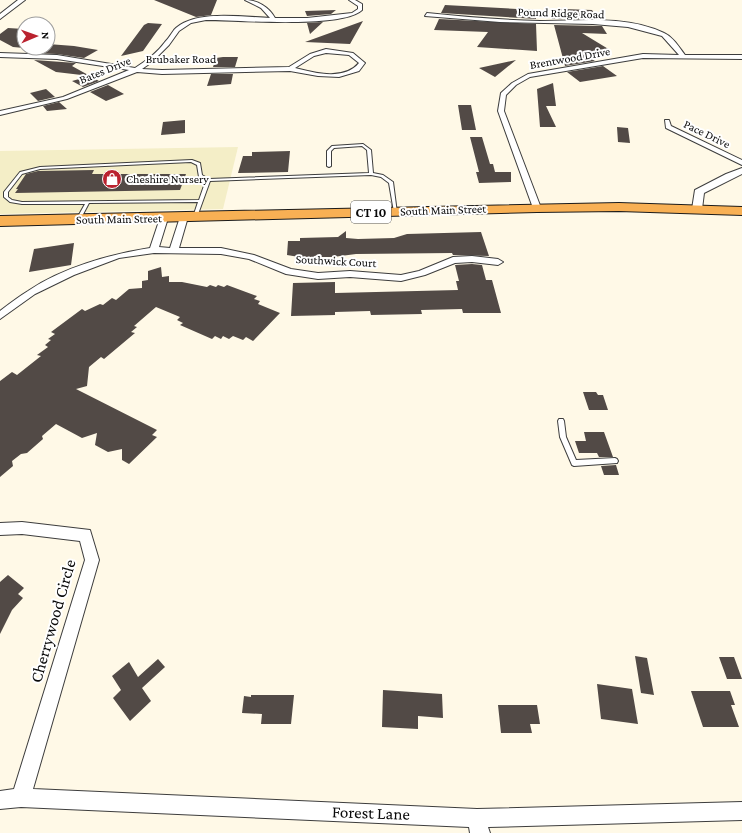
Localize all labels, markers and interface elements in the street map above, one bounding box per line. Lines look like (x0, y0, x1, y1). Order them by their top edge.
street label: Pound Ridge Road (517, 4, 605, 22)
north arrow (16, 16, 56, 56)
text: N (40, 32, 52, 40)
street label: Brentwood Drive (529, 44, 611, 72)
street label: Brubaker Road (146, 52, 217, 66)
street label: Bates Drive (77, 53, 133, 87)
street label: Pace Drive (681, 117, 733, 151)
shop icon: Cheshire Nursery (101, 168, 123, 190)
place label: Cheshire Nursery (126, 172, 209, 186)
road number: CT 10 (351, 201, 391, 223)
street label: South Main Street (400, 201, 487, 218)
street label: South Main Street (76, 211, 163, 227)
street label: Southwick Court (295, 252, 378, 270)
street label: Cherrywood Circle (26, 557, 80, 685)
street label: Forest Lane (332, 802, 410, 824)

